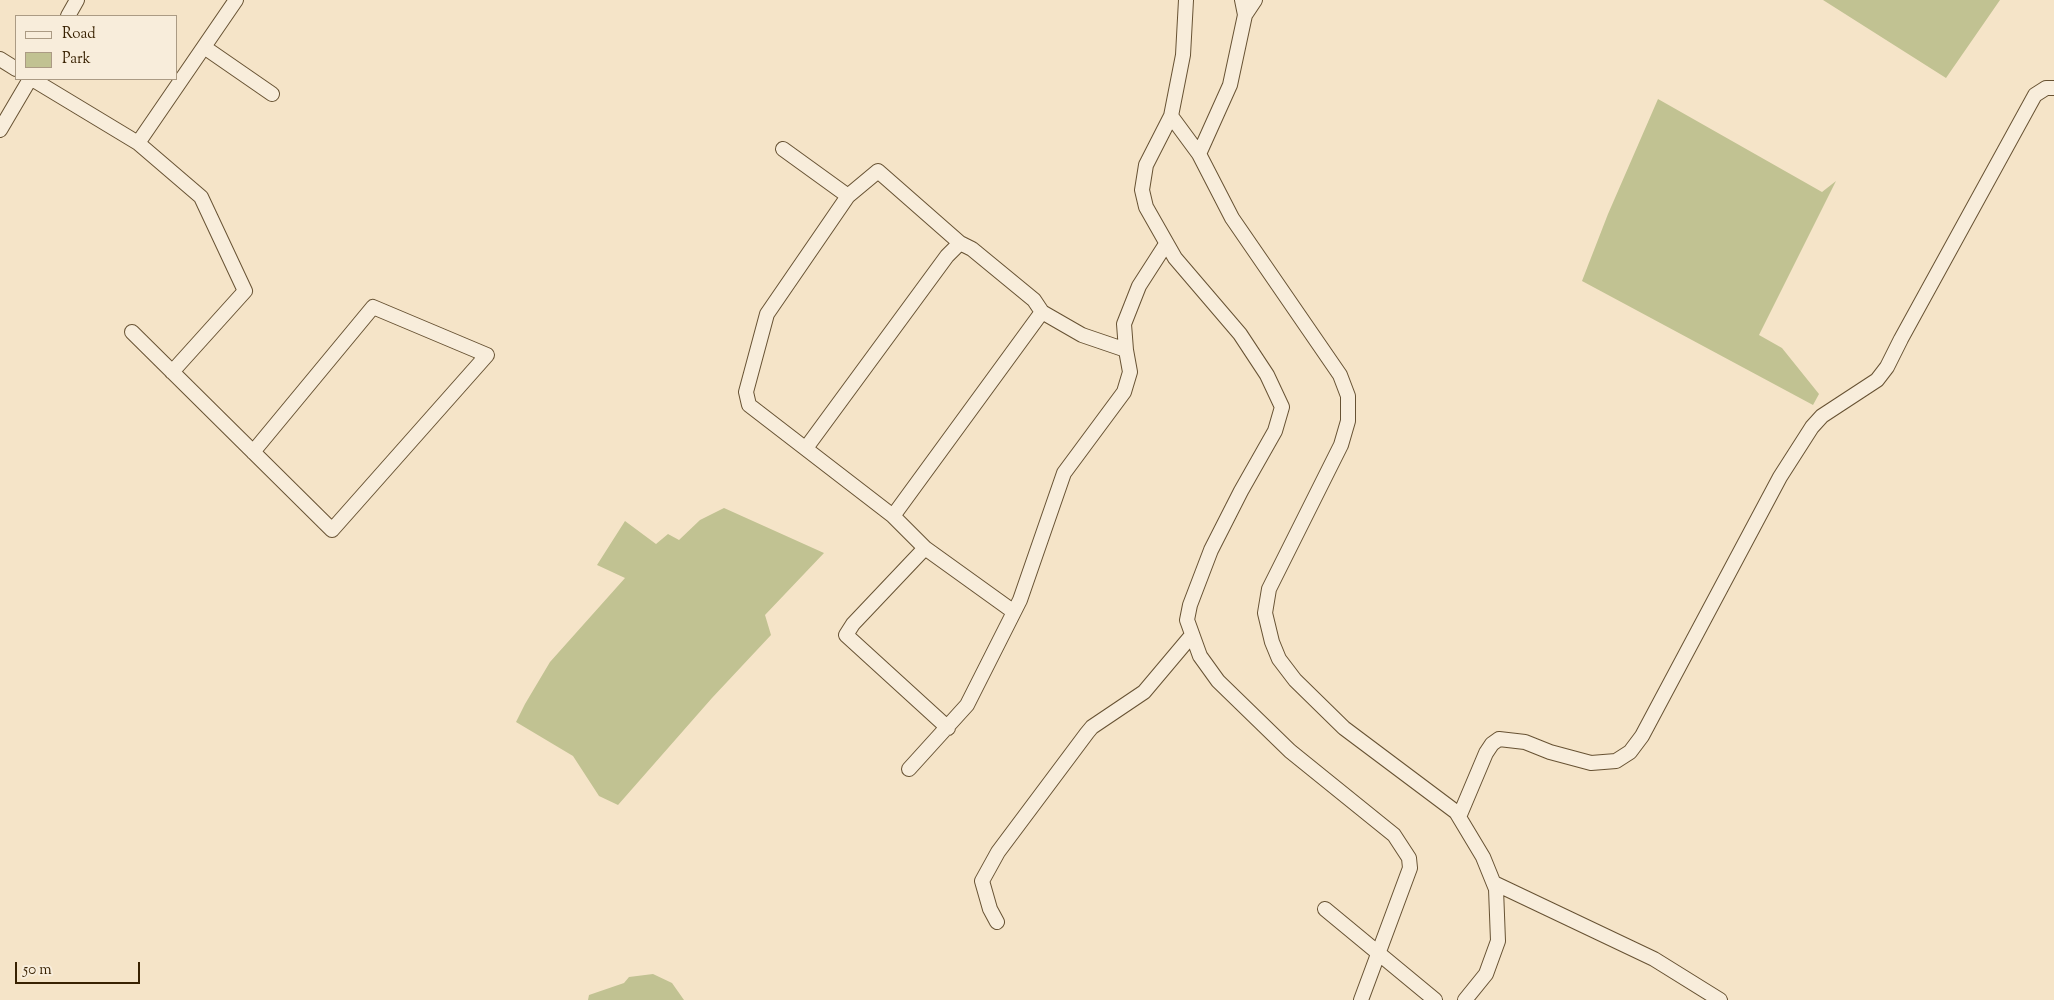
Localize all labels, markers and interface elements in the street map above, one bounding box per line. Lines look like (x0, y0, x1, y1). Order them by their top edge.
legend (15, 15, 178, 80)
text: Road (62, 24, 96, 45)
text: Park (62, 49, 91, 70)
scale bar (18, 952, 142, 984)
text: 50 m (23, 960, 52, 981)

